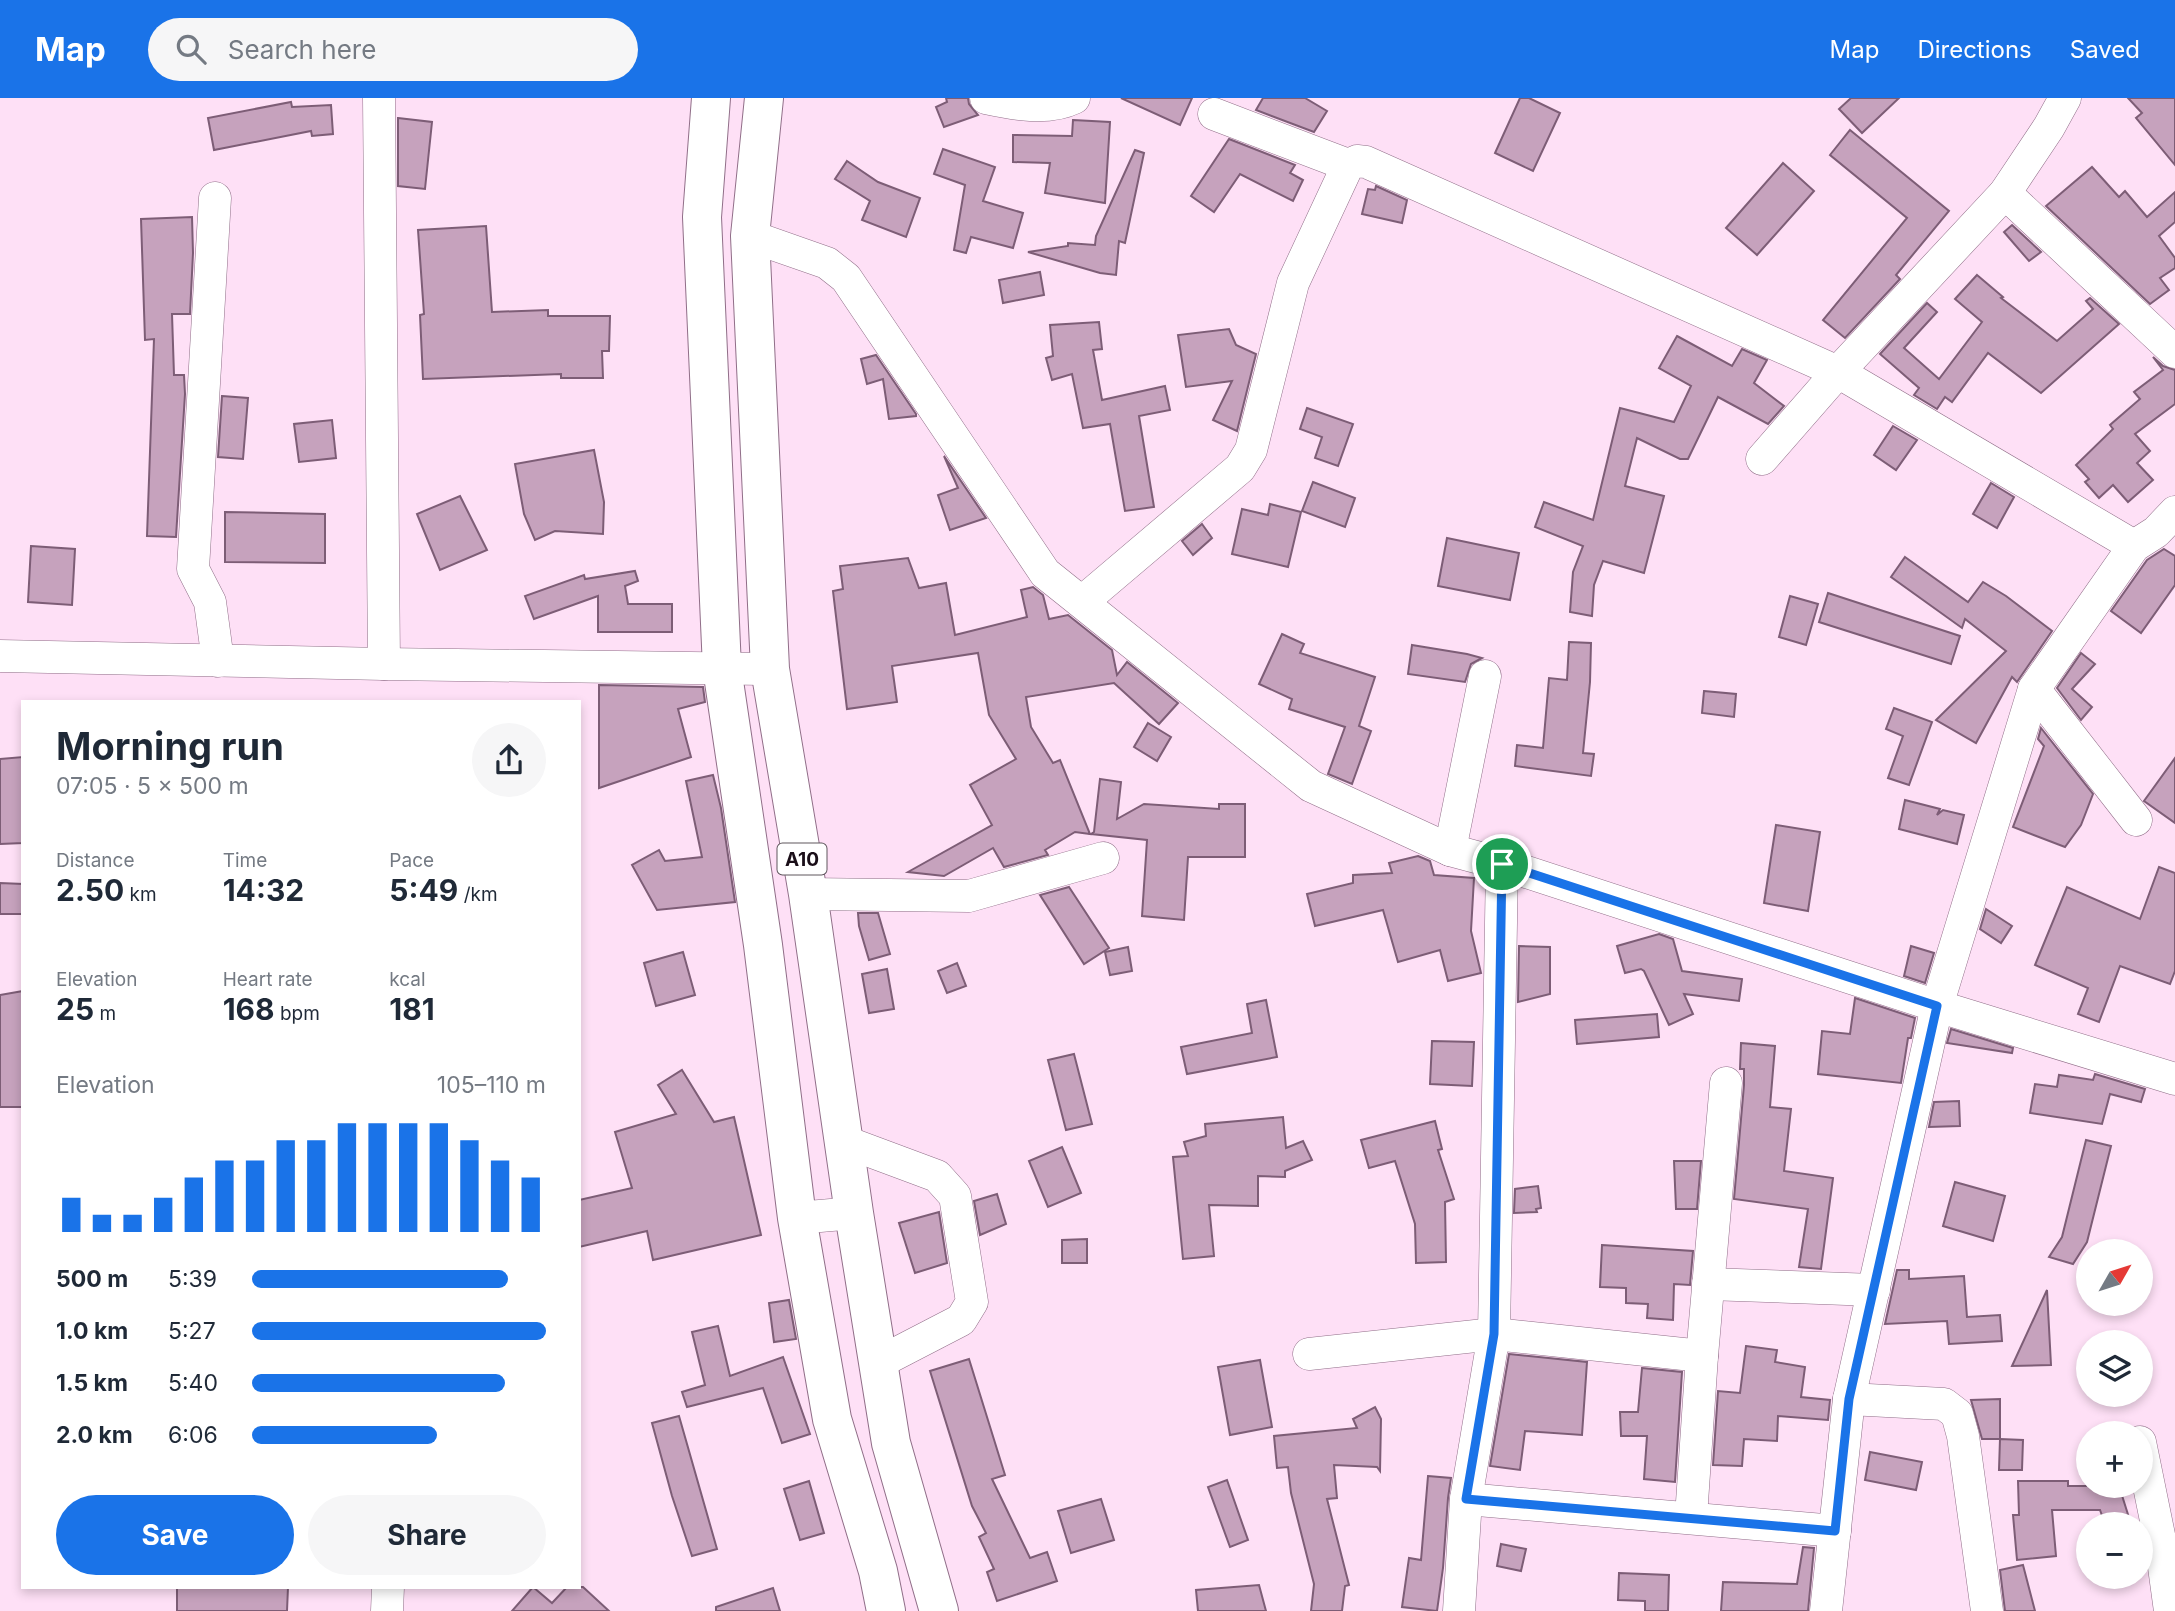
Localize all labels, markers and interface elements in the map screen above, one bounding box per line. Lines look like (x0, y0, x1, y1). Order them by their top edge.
search box (148, 18, 638, 81)
text: Map (35, 29, 106, 69)
icon: search (172, 30, 210, 68)
text: Search here (228, 34, 376, 65)
text: Map (1830, 35, 1879, 64)
text: Directions (1917, 35, 2032, 64)
text: Saved (2070, 35, 2140, 64)
text: Morning run (56, 723, 284, 769)
button: share (472, 723, 546, 797)
text: 07:05 · 5 × 500 m (56, 772, 249, 800)
pin (1472, 834, 1532, 894)
road number: A10 (778, 844, 826, 874)
icon: arrive (1483, 845, 1521, 883)
text: Distance (56, 849, 134, 872)
text: Time (223, 849, 267, 872)
text: Pace (389, 849, 434, 872)
text: 2.50 (56, 872, 124, 908)
text: 14:32 (223, 872, 304, 908)
text: 5:49 (389, 872, 458, 908)
text: km (124, 883, 157, 906)
text: /km (458, 883, 498, 906)
text: Elevation (56, 968, 137, 991)
text: Heart rate (223, 968, 313, 991)
text: kcal (389, 968, 426, 991)
text: 25 (56, 991, 94, 1027)
text: 168 (223, 991, 275, 1027)
text: 181 (389, 991, 435, 1027)
text: m (94, 1002, 116, 1025)
text: bpm (275, 1002, 320, 1025)
text: Elevation (56, 1071, 155, 1099)
text: 105–110 m (437, 1071, 546, 1099)
north arrow (2076, 1239, 2152, 1316)
map controls (2076, 1239, 2153, 1589)
text: 500 m (56, 1265, 128, 1293)
text: 5:39 (168, 1265, 217, 1293)
text: 1.0 km (56, 1317, 128, 1345)
text: 5:27 (168, 1317, 216, 1345)
button: layers (2076, 1330, 2153, 1407)
text: 1.5 km (56, 1369, 128, 1397)
text: 5:40 (168, 1369, 218, 1397)
text: 2.0 km (56, 1421, 133, 1449)
text: 6:06 (168, 1421, 218, 1449)
button: + (2076, 1421, 2153, 1498)
button: Save (56, 1495, 294, 1575)
button: Share (308, 1495, 546, 1575)
button: − (2076, 1512, 2153, 1589)

